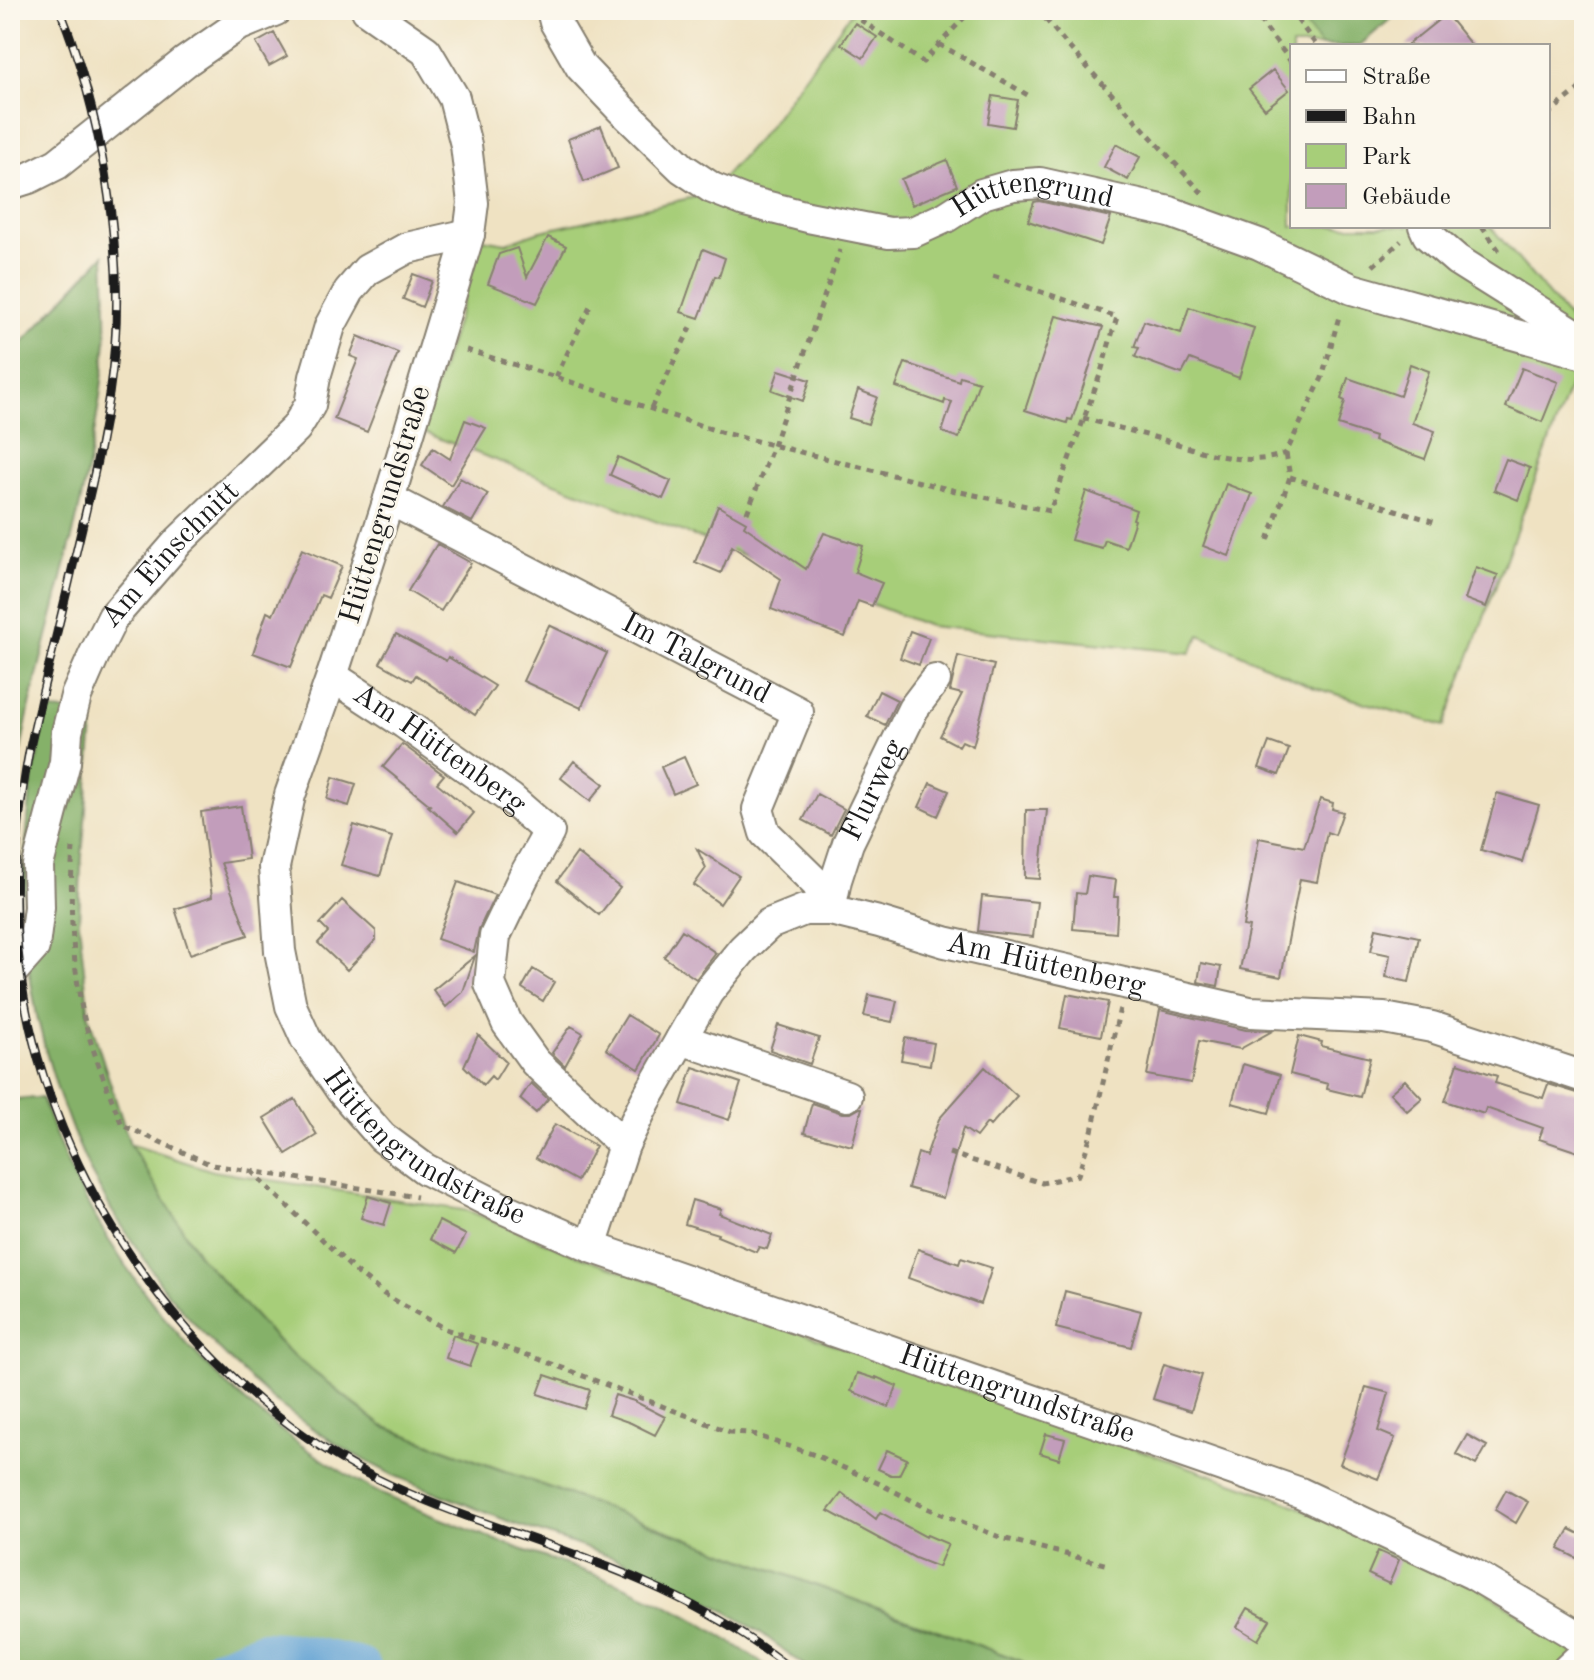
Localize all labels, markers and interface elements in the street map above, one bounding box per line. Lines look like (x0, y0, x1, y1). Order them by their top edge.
legend (1290, 44, 1550, 228)
text: Straße (1362, 66, 1431, 90)
text: Bahn (1362, 106, 1416, 130)
text: Park (1362, 146, 1411, 170)
street label: Hüttengrund (946, 168, 1116, 224)
text: Gebäude (1362, 186, 1451, 210)
street label: Hüttengrundstraße (336, 382, 436, 628)
street label: Am Einschnitt (96, 476, 245, 634)
street label: Im Talgrund (617, 608, 775, 710)
street label: Am Hüttenberg (347, 679, 532, 820)
street label: Flurweg (836, 735, 911, 846)
street label: Am Hüttenberg (943, 928, 1148, 1003)
street label: Hüttengrundstraße (316, 1064, 530, 1231)
street label: Hüttengrundstraße (895, 1340, 1139, 1449)

